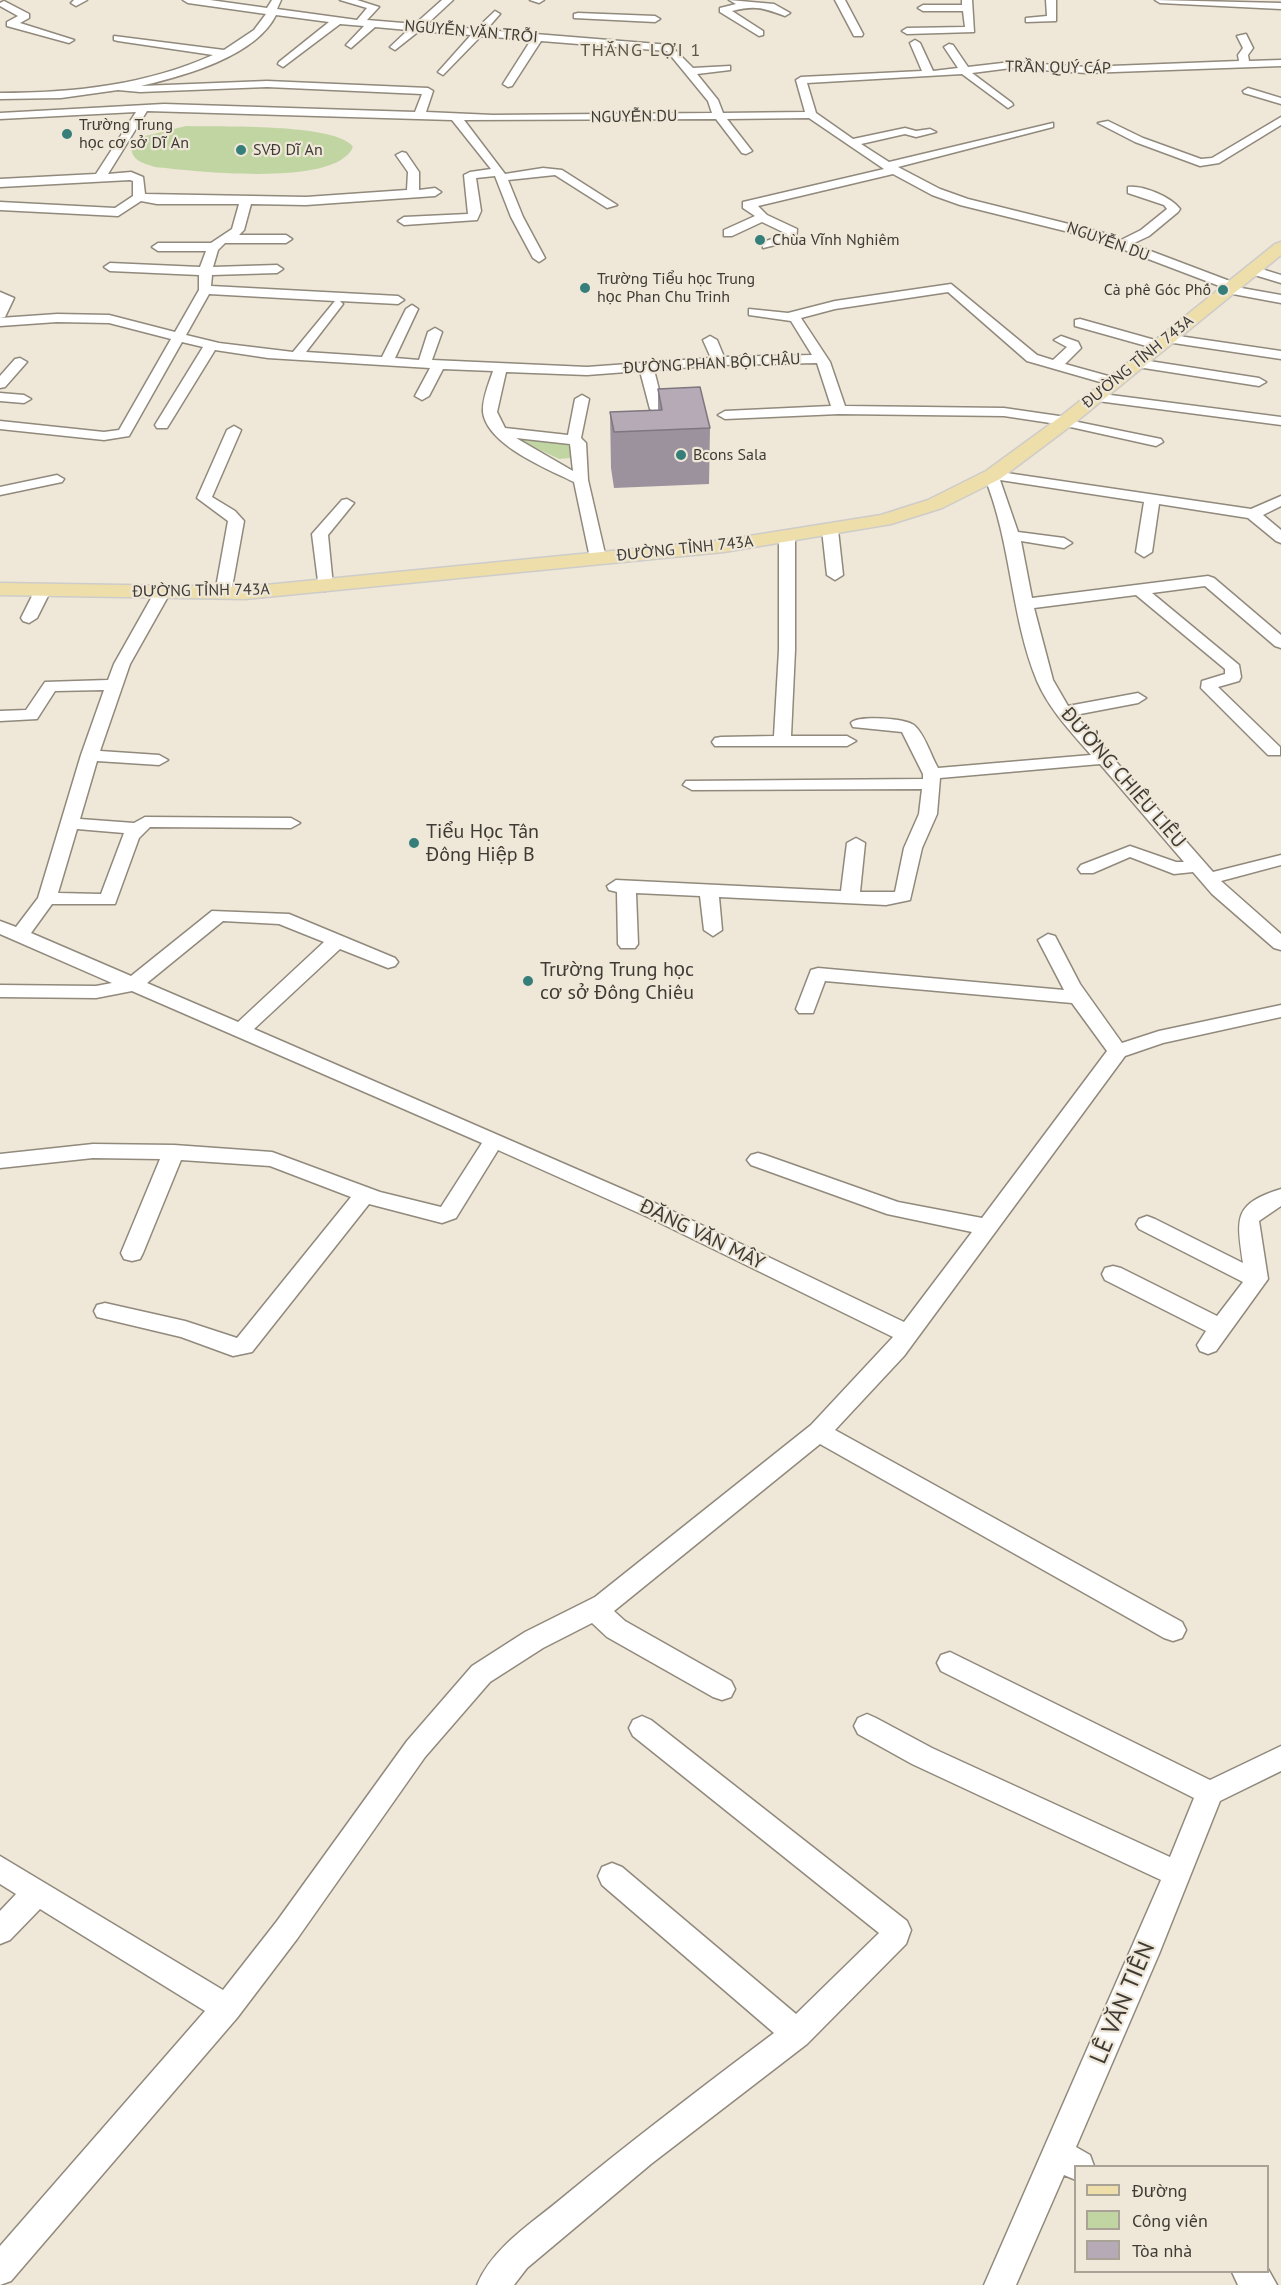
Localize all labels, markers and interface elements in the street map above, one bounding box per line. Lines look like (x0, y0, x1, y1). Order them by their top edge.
street label: NGUYỄN VĂN TRỖI (403, 17, 539, 47)
district label: THẮNG LỢI 1 (580, 40, 702, 62)
street label: TRẦN QUÝ CÁP (1005, 57, 1111, 79)
street label: NGUYỄN DU (591, 107, 677, 127)
place label: Trường Trung học cơ sở Dĩ An (79, 115, 189, 153)
marker: Trường Trung học cơ sở Dĩ An (60, 127, 74, 141)
place label: SVĐ Dĩ An (253, 140, 323, 160)
marker: SVĐ Dĩ An (234, 143, 248, 157)
street label: NGUYỄN DU (1064, 218, 1152, 266)
place label: Chùa Vĩnh Nghiêm (772, 230, 900, 250)
marker: Chùa Vĩnh Nghiêm (753, 233, 767, 247)
place label: Trường Tiểu học Trung học Phan Chu Trinh (597, 269, 755, 307)
place label: Cà phê Góc Phố (1104, 280, 1211, 300)
marker: Trường Tiểu học Trung học Phan Chu Trinh (578, 281, 592, 295)
marker: Cà phê Góc Phố (1216, 283, 1230, 297)
street label: ĐƯỜNG TỈNH 743A (1079, 311, 1197, 413)
street label: ĐƯỜNG PHAN BỘI CHÂU (623, 350, 801, 378)
place label: Bcons Sala (693, 445, 767, 465)
marker: Bcons Sala (674, 448, 688, 462)
street label: ĐƯỜNG TỈNH 743A (616, 532, 754, 566)
street label: ĐƯỜNG TỈNH 743A (132, 580, 270, 602)
street label: ĐƯỜNG CHIÊU LIÊU (1056, 703, 1190, 853)
place label: Tiểu Học Tân Đông Hiệp B (426, 820, 539, 867)
marker: Tiểu Học Tân Đông Hiệp B (407, 836, 421, 850)
place label: Trường Trung học cơ sở Đông Chiêu (540, 958, 694, 1005)
marker: Trường Trung học cơ sở Đông Chiêu (521, 974, 535, 988)
street label: ĐẶNG VĂN MÂY (636, 1194, 768, 1276)
street label: LÊ VĂN TIÊN (1084, 1937, 1162, 2069)
legend (1074, 2165, 1269, 2273)
text: Đường (1132, 2179, 1187, 2202)
text: Công viên (1132, 2209, 1208, 2232)
text: Tòa nhà (1132, 2239, 1192, 2262)

